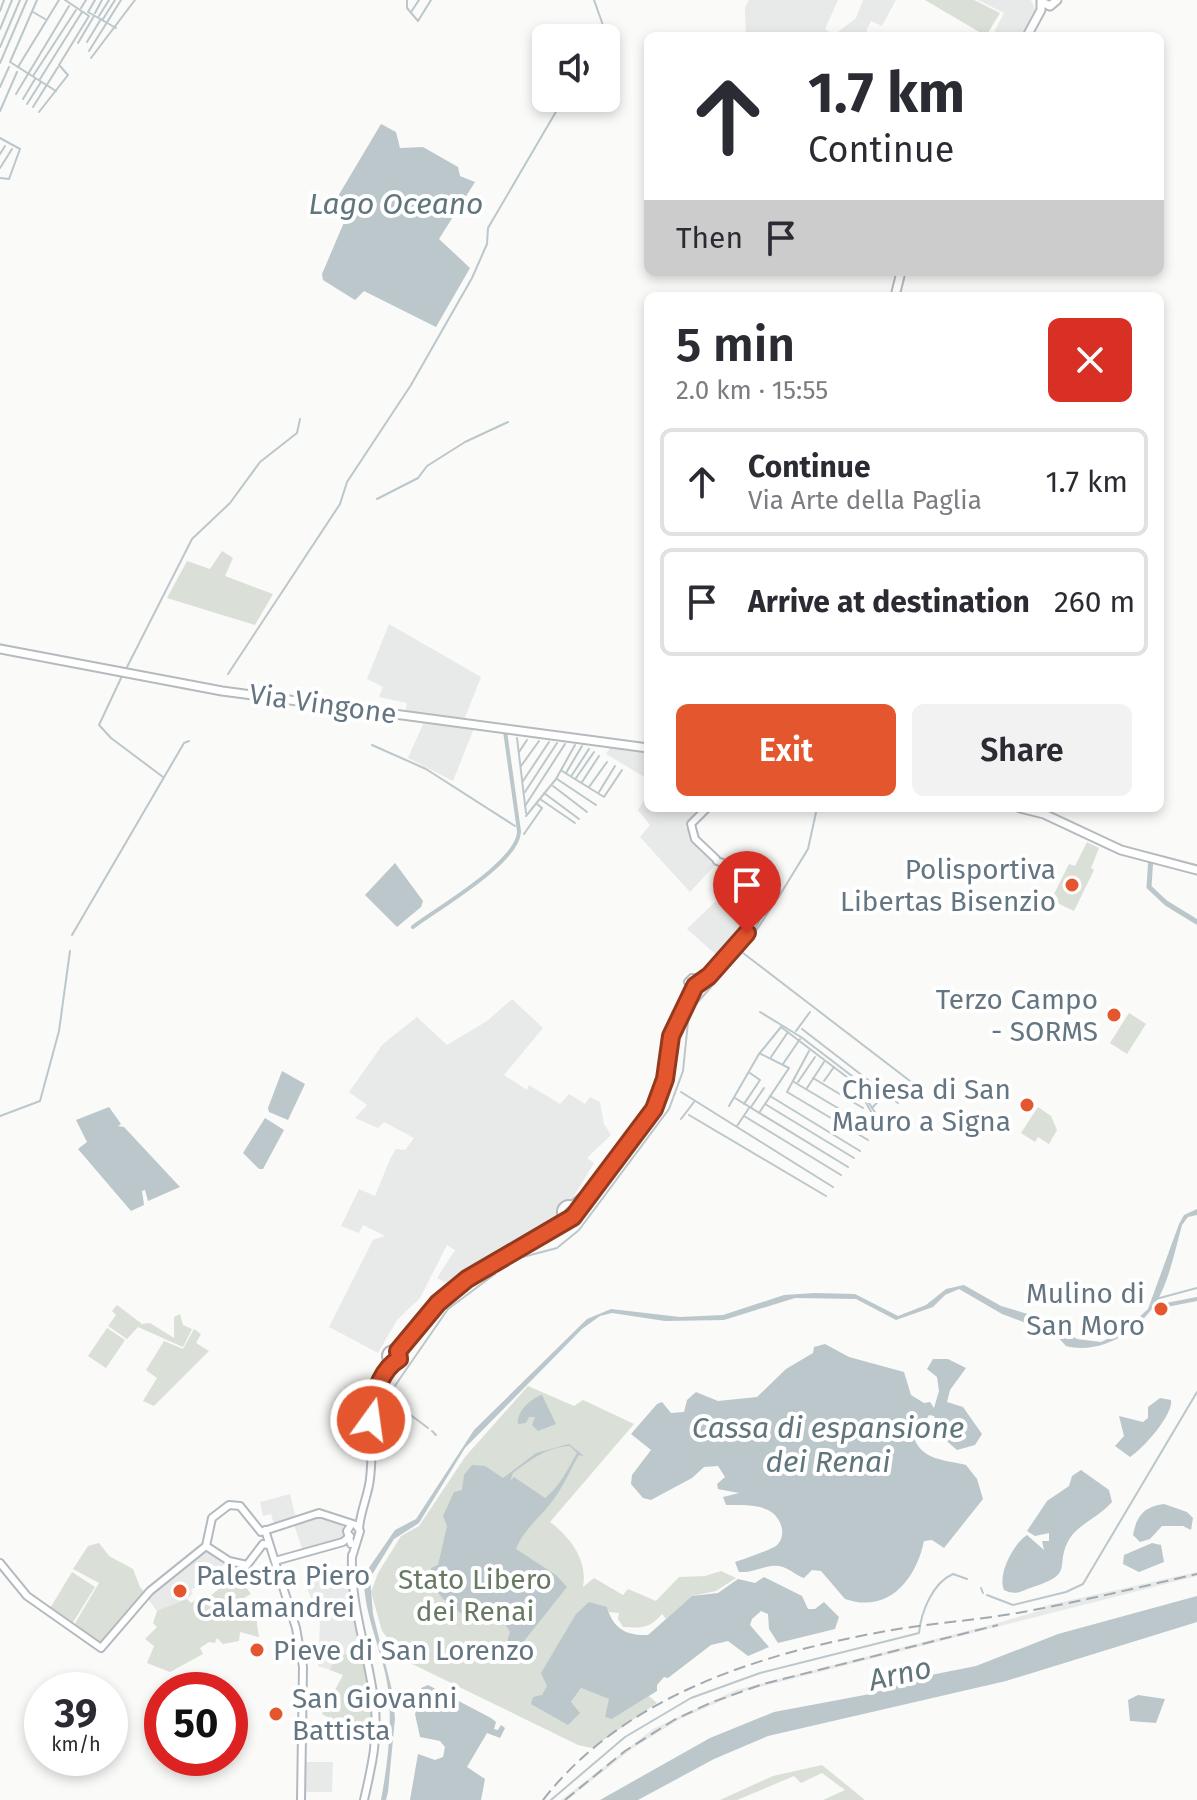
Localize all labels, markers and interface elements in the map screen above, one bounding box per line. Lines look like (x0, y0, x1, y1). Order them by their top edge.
map controls (532, 24, 620, 112)
button: sound (532, 24, 620, 112)
text: 1.7 km (808, 60, 965, 127)
icon: ahead (676, 64, 780, 168)
text: Continue (808, 128, 954, 172)
water label: Lago Oceano (309, 186, 483, 222)
icon: arrive (759, 216, 803, 260)
text: Then (676, 220, 743, 256)
text: 5 min (676, 316, 795, 374)
button: close (1048, 318, 1132, 402)
text: 2.0 km · 15:55 (676, 375, 828, 406)
text: Continue (748, 449, 871, 485)
icon: ahead (680, 460, 724, 504)
text: 1.7 km (1045, 464, 1128, 500)
text: Via Arte della Paglia (748, 485, 982, 516)
icon: arrive (680, 580, 724, 624)
text: Arrive at destination (748, 584, 1030, 620)
text: 260 m (1054, 584, 1135, 620)
street label: Via Vingone (247, 677, 399, 731)
button: Exit (676, 704, 896, 796)
button: Share (912, 704, 1132, 796)
pin (713, 851, 781, 933)
place label: Polisportiva Libertas Bisenzio (840, 853, 1056, 918)
icon: arrive (725, 863, 769, 907)
marker: Polisportiva Libertas Bisenzio (1063, 876, 1081, 894)
place label: Terzo Campo - SORMS (936, 983, 1098, 1048)
marker: Terzo Campo - SORMS (1105, 1006, 1123, 1024)
place label: Chiesa di San Mauro a Signa (832, 1073, 1011, 1138)
marker: Chiesa di San Mauro a Signa (1018, 1096, 1036, 1114)
place label: Mulino di San Moro (1026, 1277, 1145, 1342)
marker: Mulino di San Moro (1152, 1300, 1170, 1318)
position arrow (329, 1378, 413, 1462)
water label: Cassa di espansione dei Renai (692, 1410, 964, 1480)
place label: Palestra Piero Calamandrei (196, 1559, 370, 1624)
park label: Stato Libero dei Renai (398, 1563, 552, 1628)
marker: Palestra Piero Calamandrei (171, 1582, 189, 1600)
place label: Pieve di San Lorenzo (273, 1634, 535, 1667)
marker: Pieve di San Lorenzo (248, 1641, 266, 1659)
water label: Arno (864, 1649, 935, 1699)
speed limit sign: 50 (144, 1672, 248, 1776)
place label: San Giovanni Battista (292, 1682, 457, 1747)
text: 39 (55, 1690, 97, 1738)
marker: San Giovanni Battista (267, 1705, 285, 1723)
text: km/h (51, 1732, 101, 1756)

